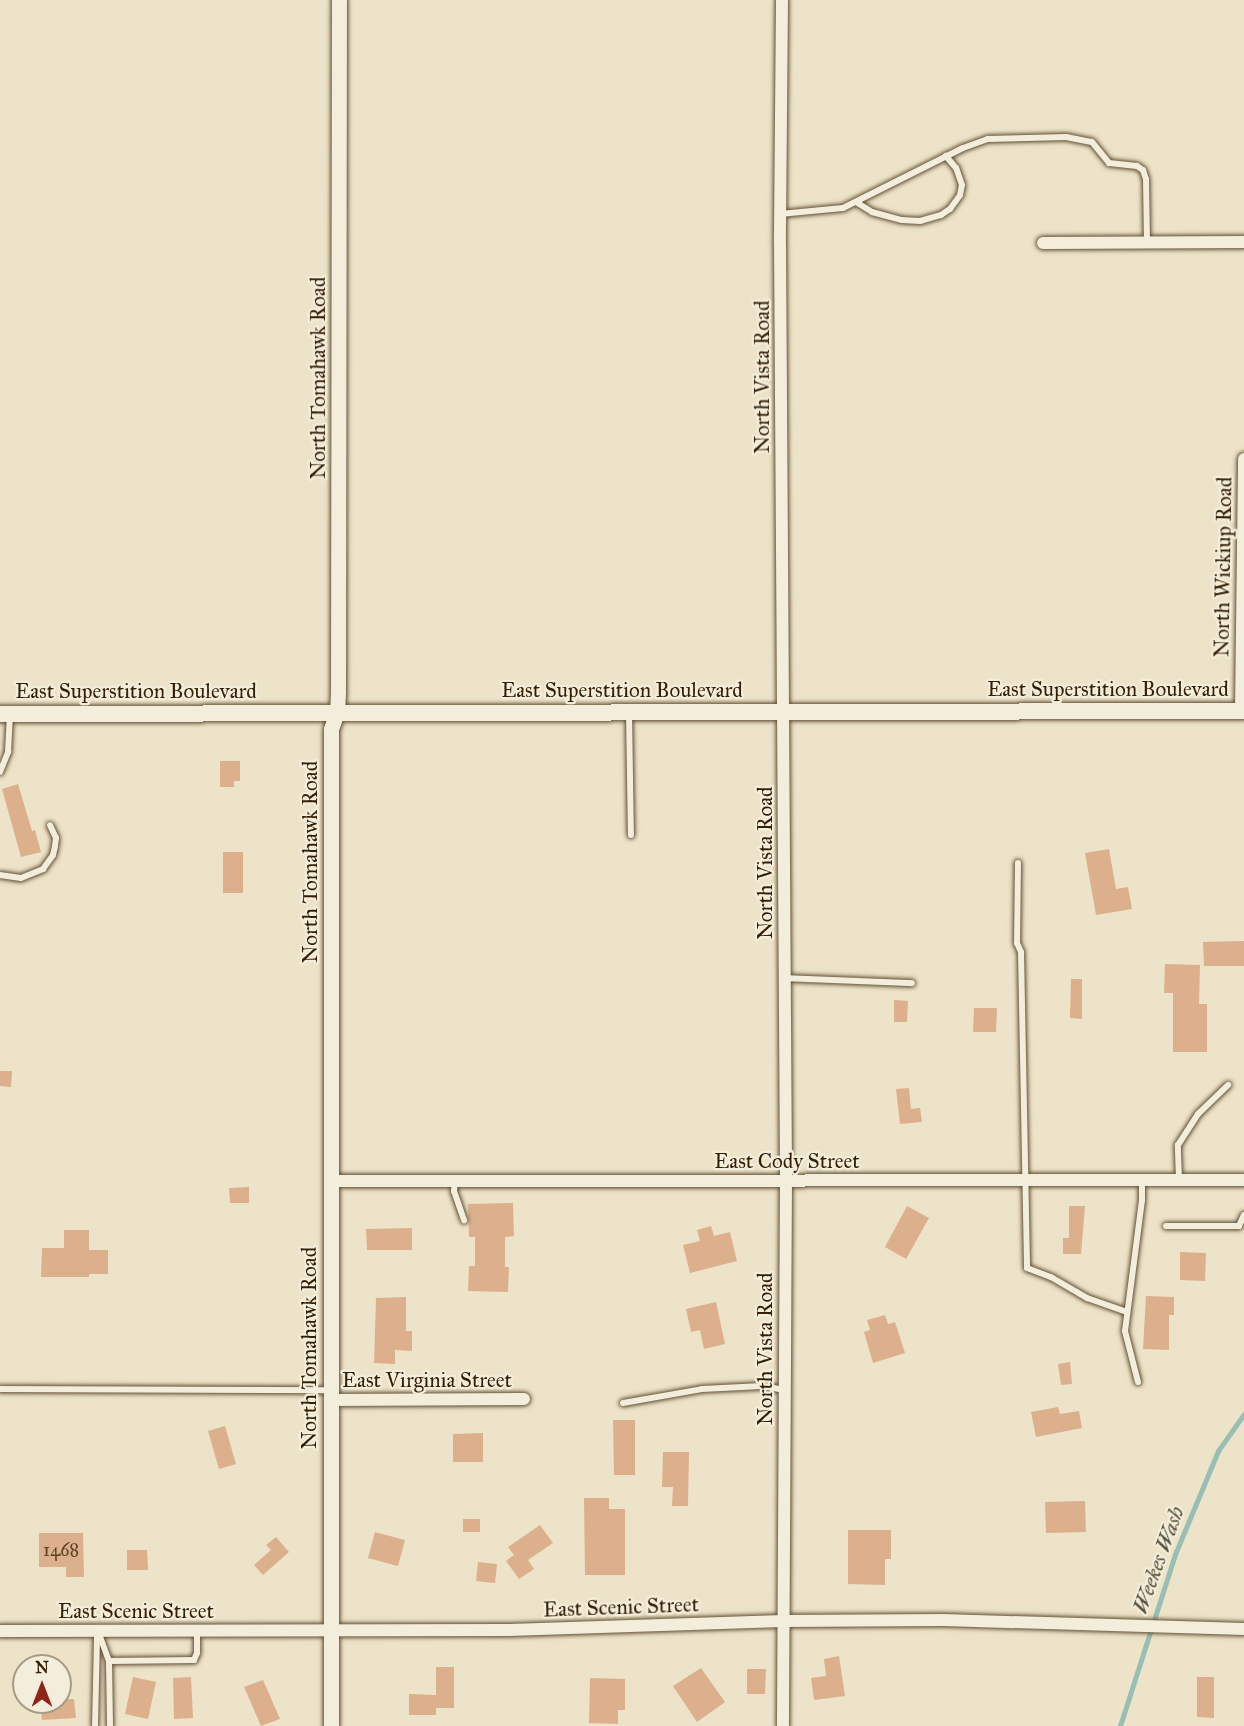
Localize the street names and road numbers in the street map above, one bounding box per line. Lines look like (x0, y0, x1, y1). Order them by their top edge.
street label: North Tomahawk Road (305, 277, 331, 479)
street label: North Vista Road (749, 300, 775, 454)
street label: North Wickiup Road (1209, 477, 1237, 657)
street label: East Superstition Boulevard (987, 676, 1229, 702)
street label: East Superstition Boulevard (501, 677, 743, 703)
street label: East Superstition Boulevard (15, 678, 257, 704)
street label: North Tomahawk Road (297, 761, 323, 963)
street label: North Vista Road (752, 786, 778, 940)
street label: East Cody Street (714, 1148, 860, 1174)
street label: North Tomahawk Road (296, 1247, 322, 1449)
street label: North Vista Road (752, 1272, 778, 1426)
street label: East Virginia Street (342, 1367, 512, 1393)
street label: East Scenic Street (543, 1592, 699, 1622)
street label: East Scenic Street (58, 1598, 214, 1624)

